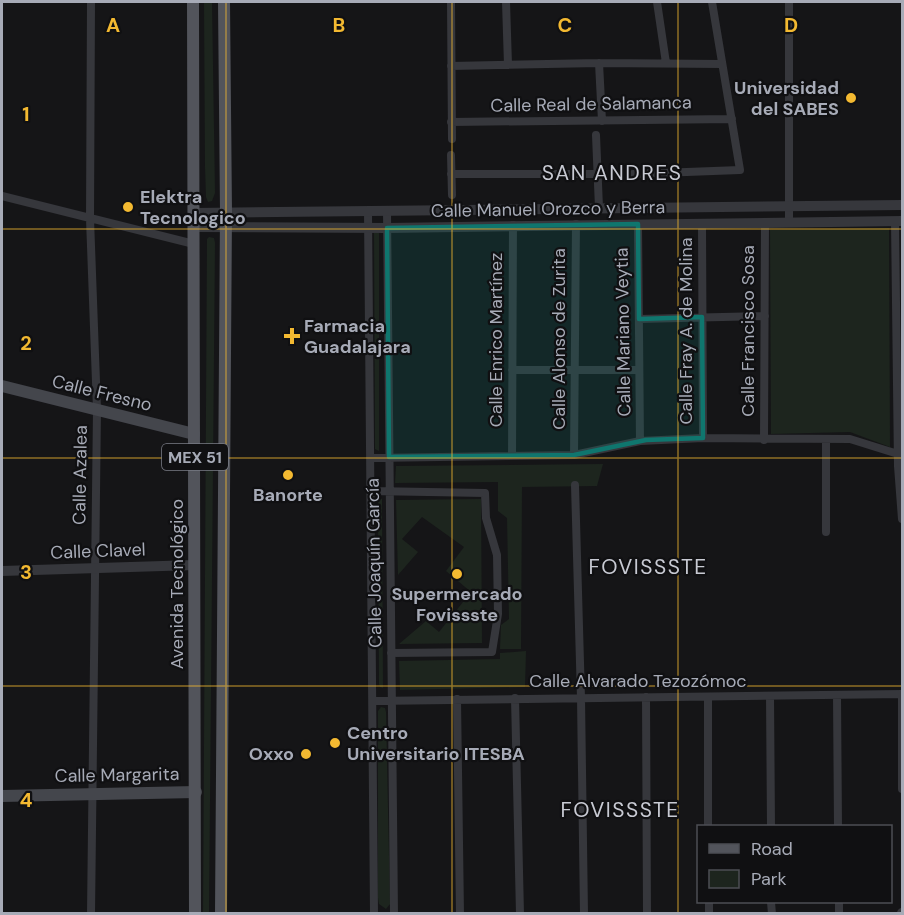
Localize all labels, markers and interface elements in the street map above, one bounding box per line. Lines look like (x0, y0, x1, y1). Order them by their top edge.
text: A (106, 12, 120, 38)
text: B (333, 12, 345, 38)
text: C (558, 12, 572, 38)
text: D (784, 12, 798, 38)
place label: Universidad del SABES (734, 76, 839, 121)
street label: Calle Real de Salamanca (490, 90, 692, 118)
marker: Universidad del SABES (844, 91, 858, 105)
text: 1 (22, 101, 30, 127)
district label: SAN ANDRES (542, 159, 682, 187)
place label: Elektra Tecnologico (140, 185, 246, 230)
street label: Calle Manuel Orozco y Berra (431, 195, 665, 223)
marker: Elektra Tecnologico (121, 200, 135, 214)
street label: Calle Fray A. de Molina (674, 237, 698, 425)
street label: Calle Francisco Sosa (736, 245, 760, 417)
street label: Calle Mariano Veytia (610, 247, 636, 417)
street label: Calle Alonso de Zurita (547, 248, 571, 430)
street label: Calle Enrico Martínez (484, 253, 508, 427)
place label: Farmacia Guadalajara (304, 314, 411, 359)
marker: Farmacia Guadalajara (285, 329, 299, 343)
text: 2 (20, 330, 32, 356)
street label: Calle Fresno (50, 369, 154, 417)
street label: Calle Azalea (67, 425, 93, 525)
road number: MEX 51 (162, 444, 228, 470)
marker: Banorte (281, 468, 295, 482)
street label: Calle Joaquín García (361, 478, 387, 648)
place label: Banorte (253, 483, 323, 507)
street label: Avenida Tecnológico (165, 499, 189, 669)
street label: Calle Clavel (50, 537, 146, 565)
district label: FOVISSSTE (588, 553, 708, 581)
text: 3 (20, 559, 32, 585)
marker: Supermercado Fovissste (450, 567, 464, 581)
place label: Supermercado Fovissste (391, 582, 523, 627)
street label: Calle Alvarado Tezozómoc (529, 669, 747, 693)
place label: Centro Universitario ITESBA (347, 721, 525, 766)
marker: Centro Universitario ITESBA (328, 736, 342, 750)
place label: Oxxo (249, 742, 294, 766)
marker: Oxxo (299, 747, 313, 761)
street label: Calle Margarita (54, 762, 180, 788)
text: 4 (20, 787, 33, 813)
district label: FOVISSSTE (560, 796, 680, 824)
legend (697, 825, 892, 903)
text: Road (751, 837, 793, 861)
text: Park (751, 867, 787, 891)

